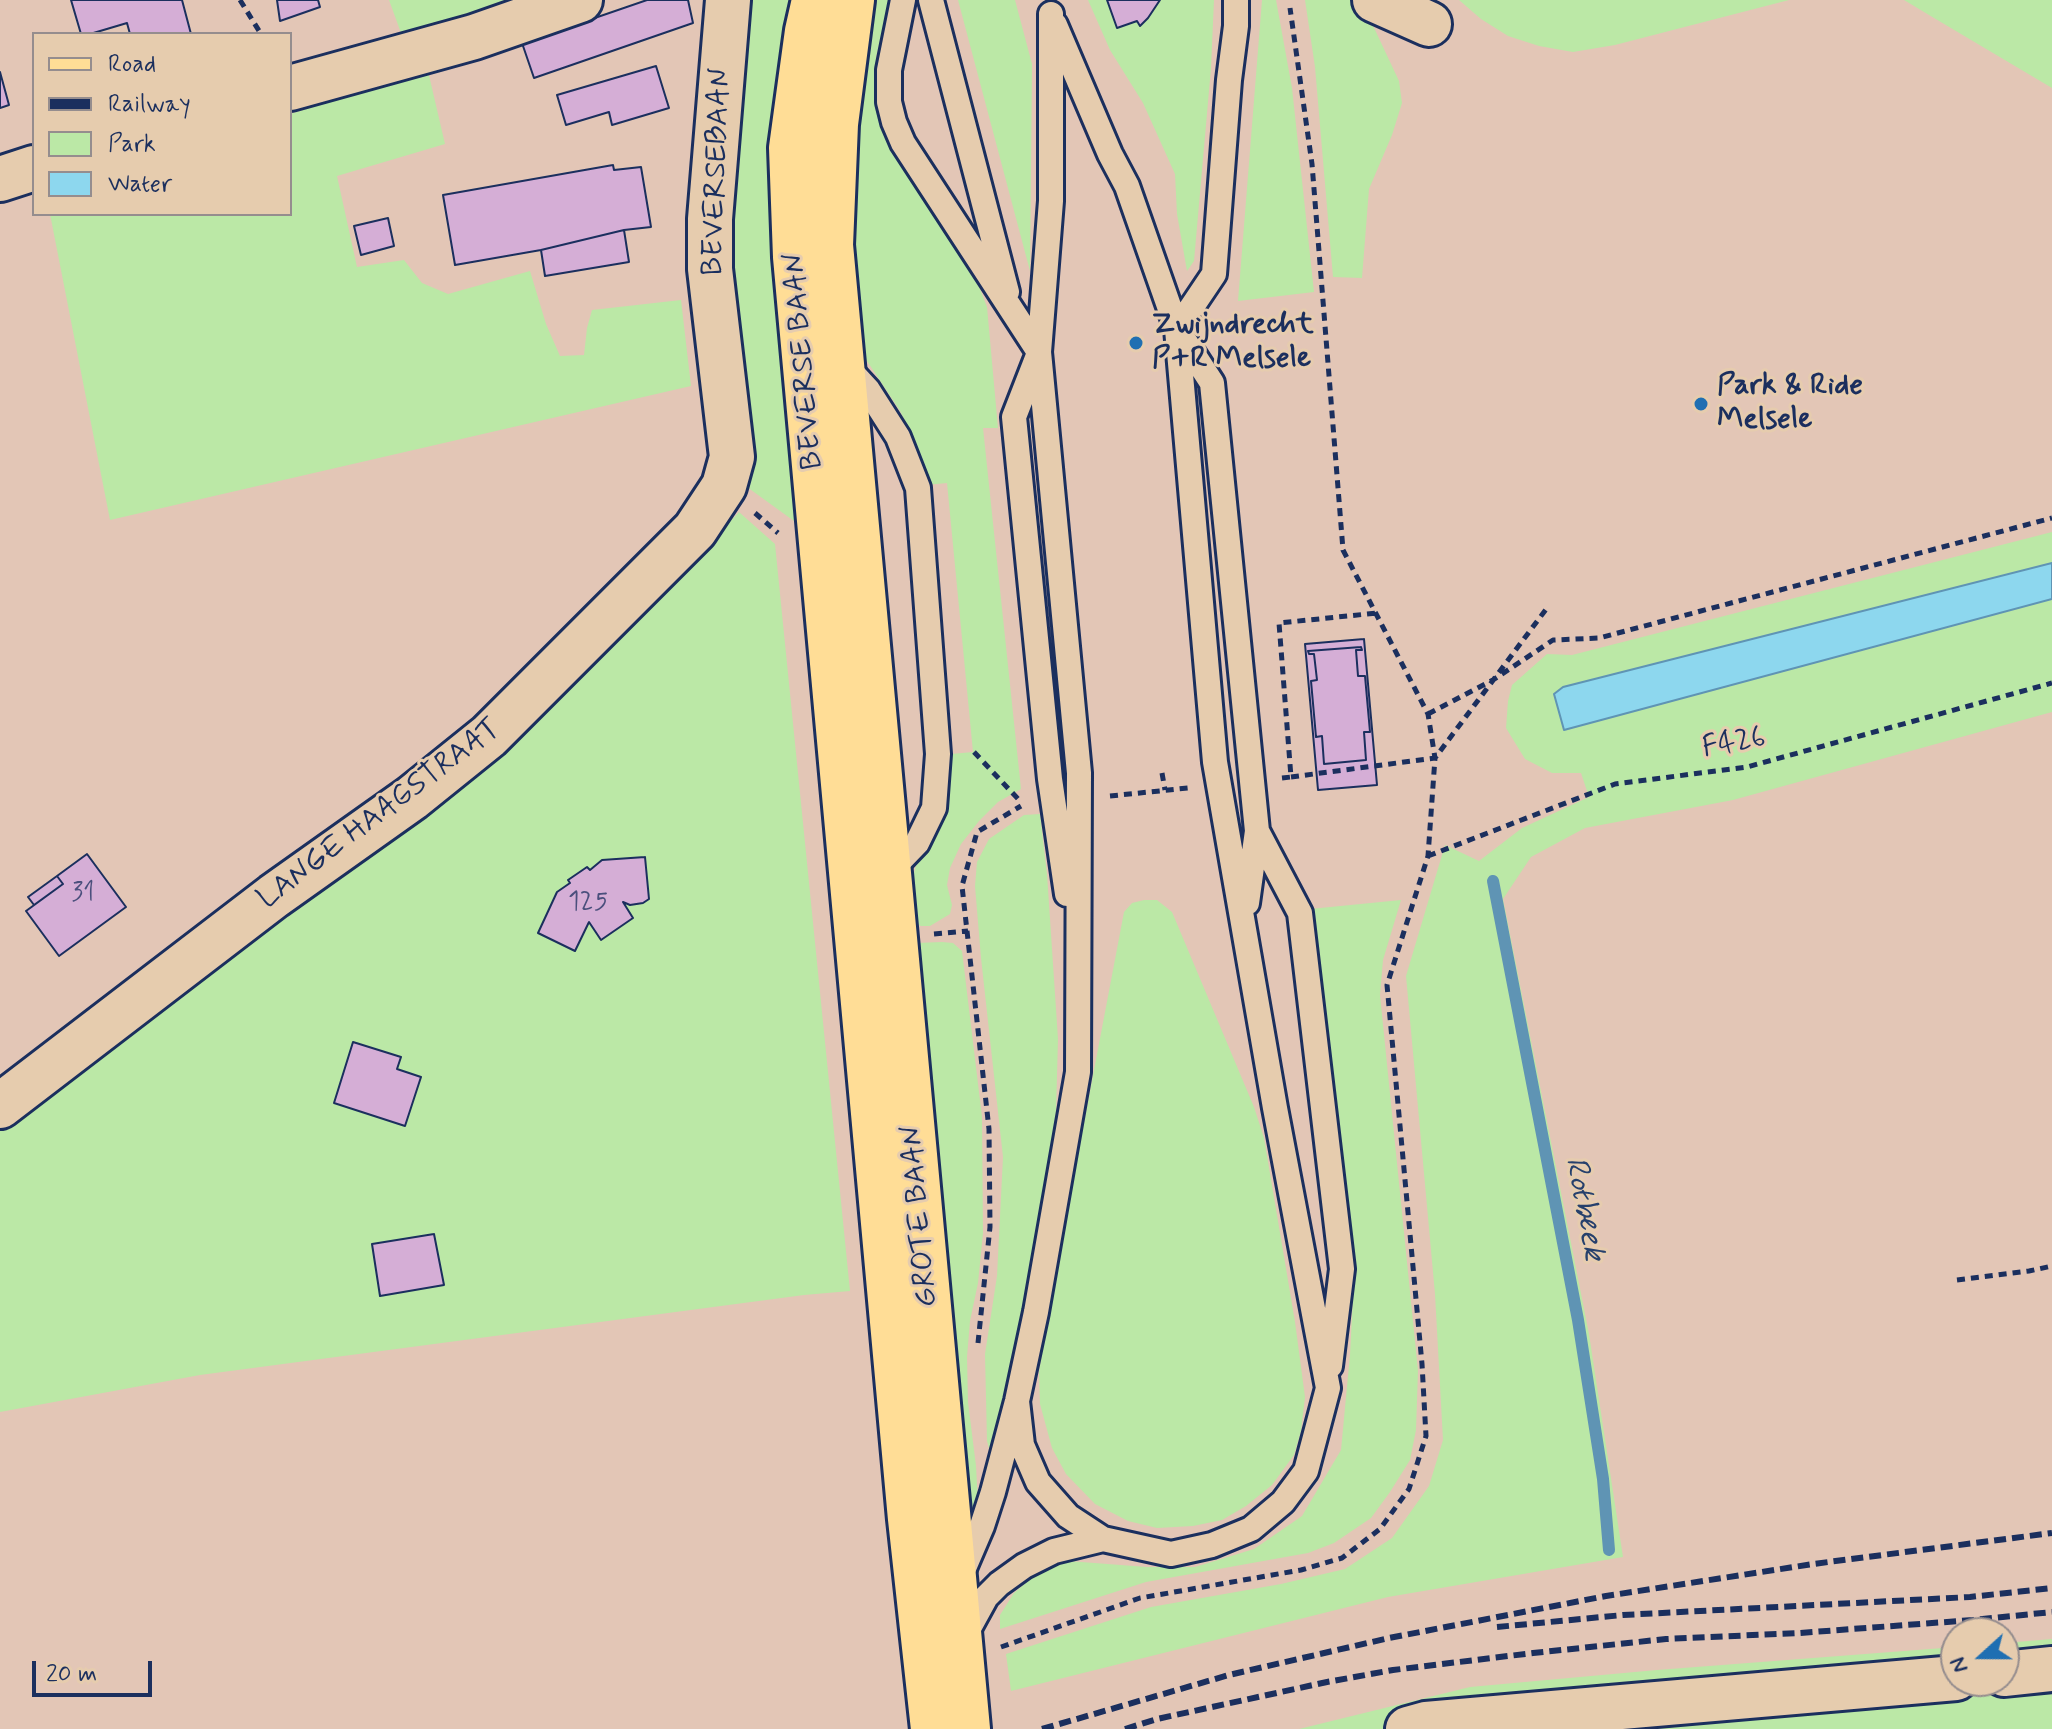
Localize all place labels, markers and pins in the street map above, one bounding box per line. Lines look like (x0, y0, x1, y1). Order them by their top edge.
place label: Zwijndrecht P+R Melsele (1152, 308, 1314, 378)
marker: Zwijndrecht P+R Melsele (1127, 334, 1145, 352)
place label: Park & Ride Melsele (1717, 369, 1863, 440)
marker: Park & Ride Melsele (1692, 395, 1710, 413)

